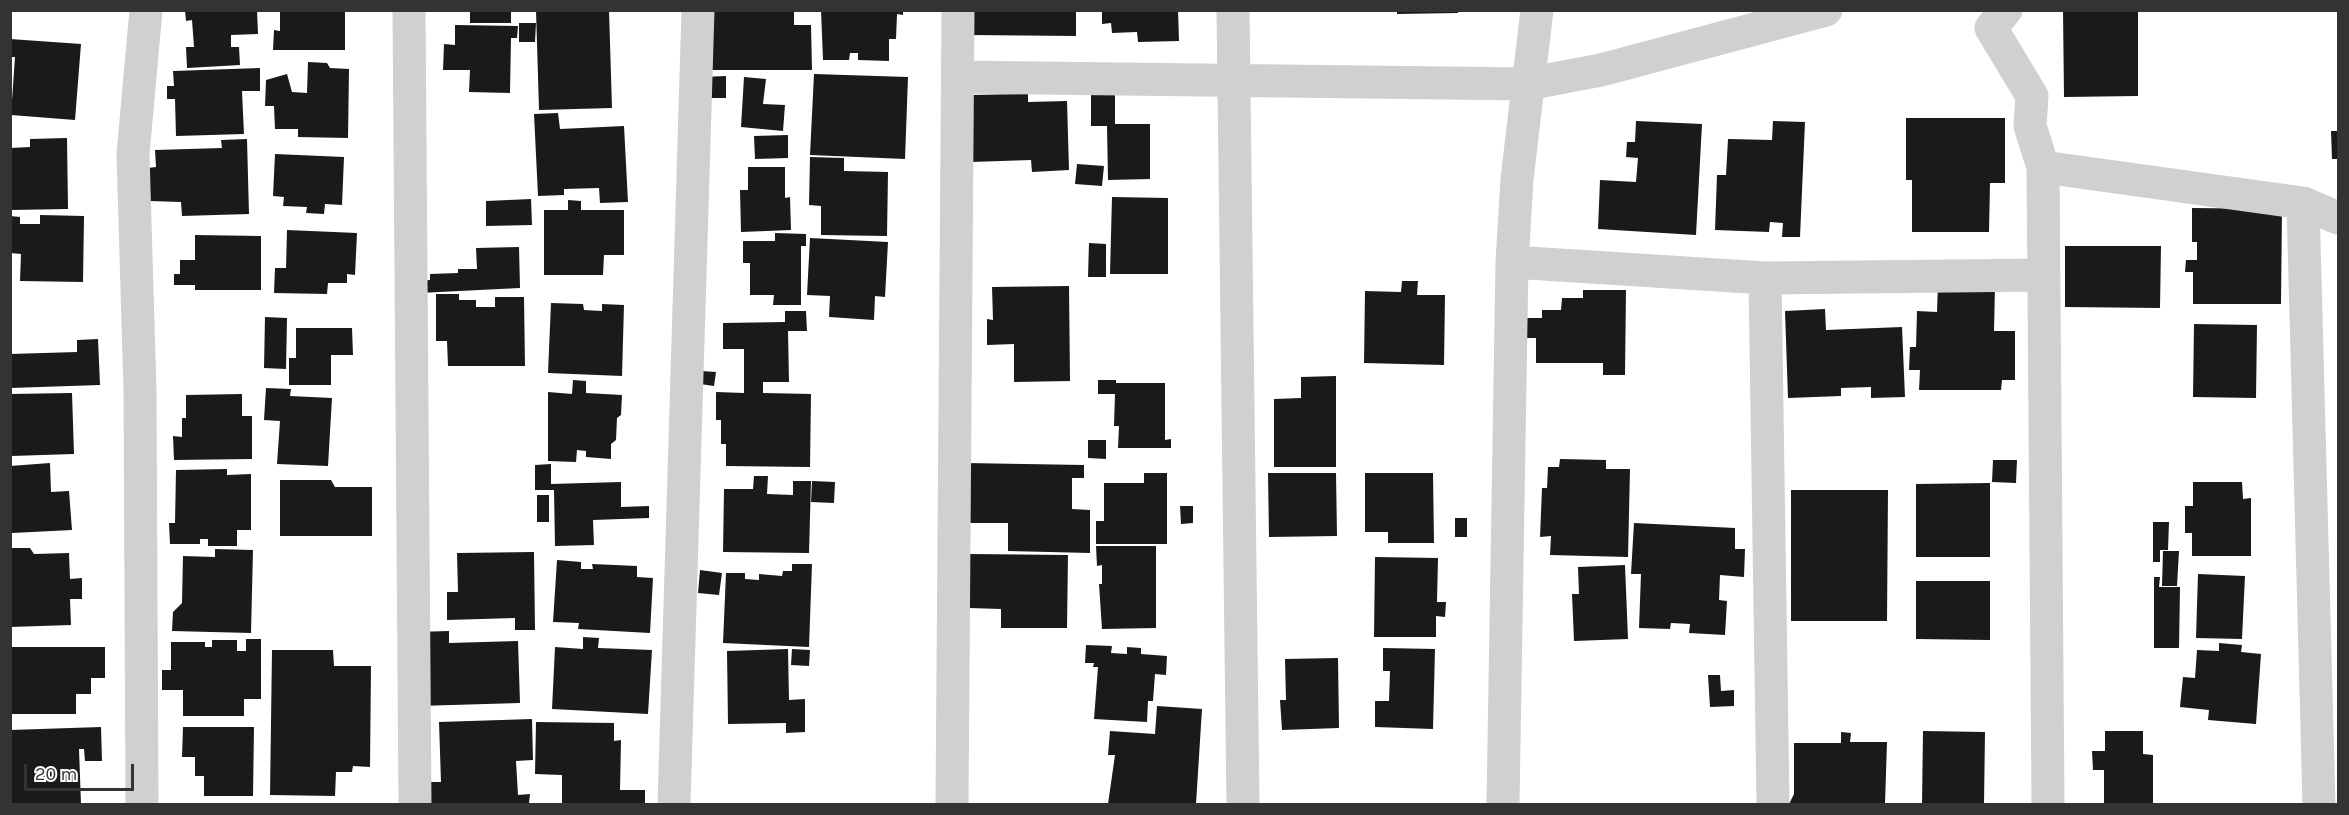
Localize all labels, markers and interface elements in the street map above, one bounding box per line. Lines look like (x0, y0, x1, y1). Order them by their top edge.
scale bar (27, 752, 136, 790)
text: 20 m (35, 763, 77, 785)

